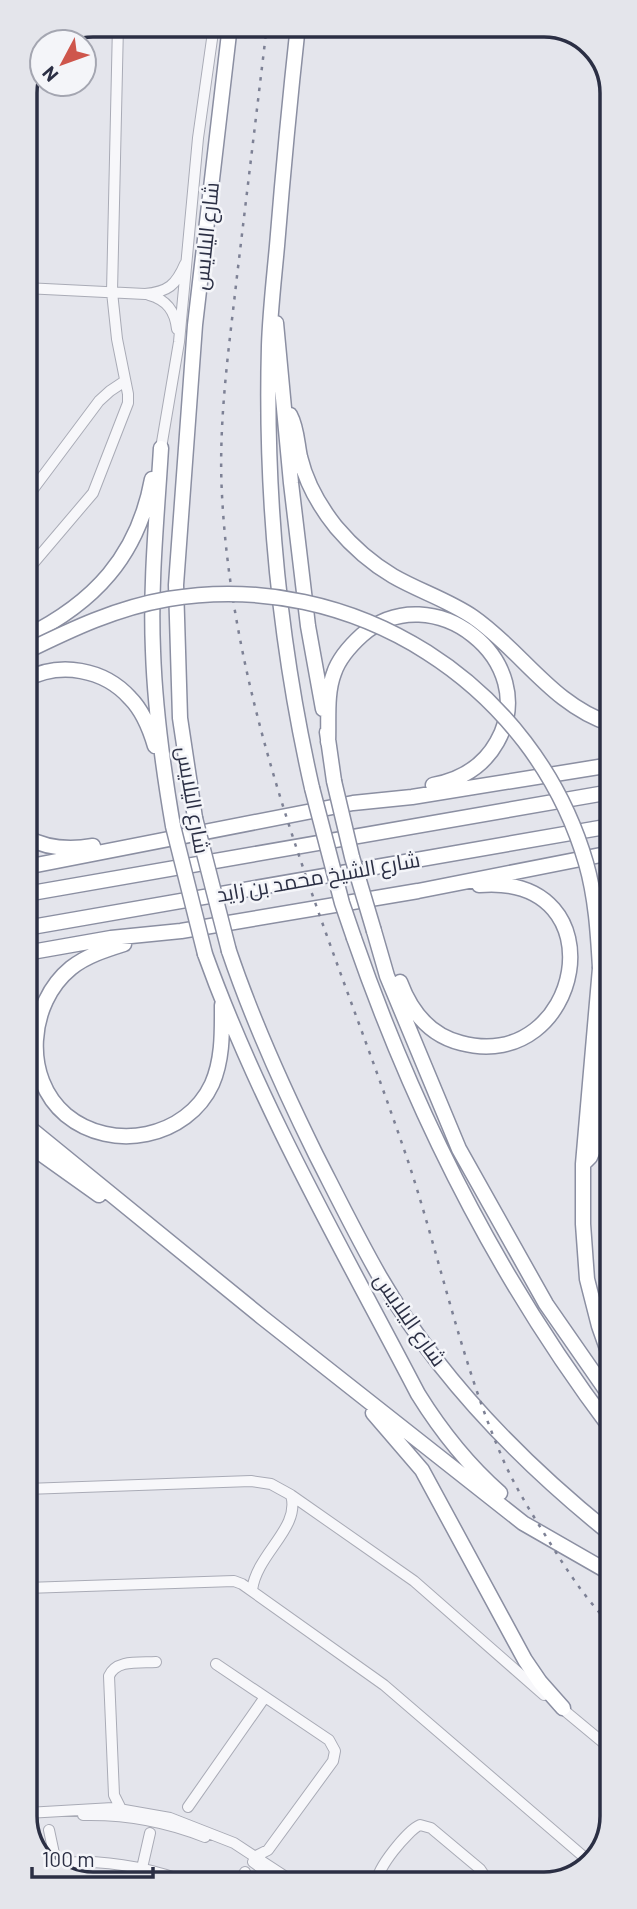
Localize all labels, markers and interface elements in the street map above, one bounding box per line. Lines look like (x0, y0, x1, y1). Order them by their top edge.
north arrow (28, 28, 98, 98)
text: N (37, 62, 63, 87)
street label: شارع اليلايس (187, 181, 226, 292)
street label: شارع اليلايس (169, 744, 216, 856)
street label: شارع الشيخ محمد بن زايد (214, 846, 422, 909)
street label: شارع اليلايس (367, 1267, 452, 1372)
scale bar (32, 1836, 152, 1880)
text: 100 m (42, 1846, 95, 1871)

